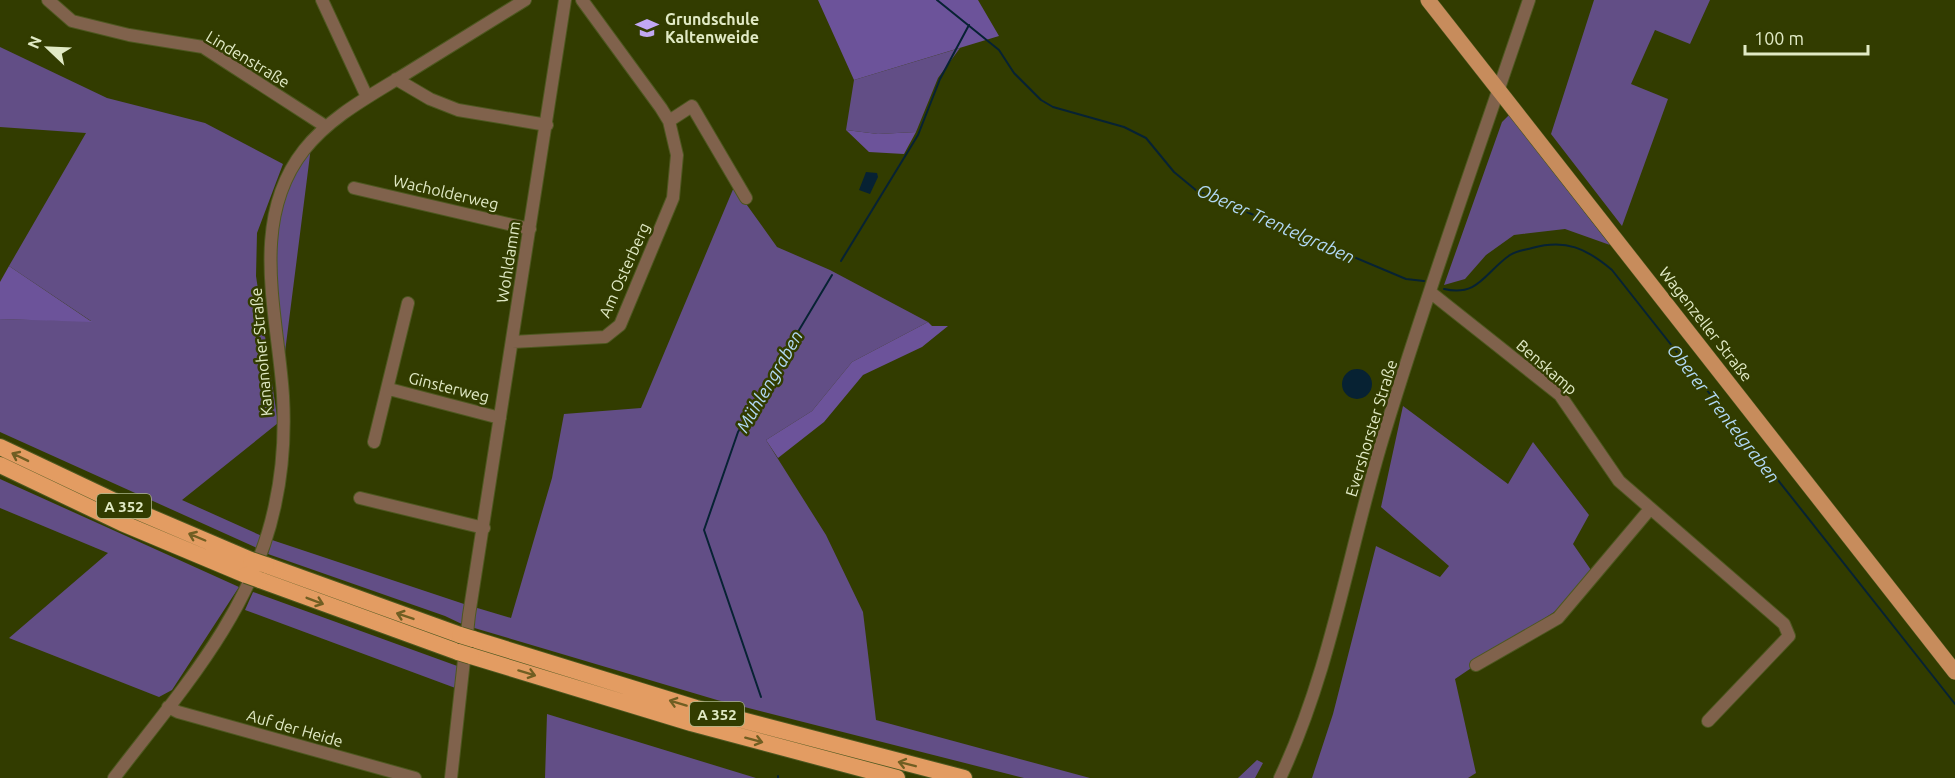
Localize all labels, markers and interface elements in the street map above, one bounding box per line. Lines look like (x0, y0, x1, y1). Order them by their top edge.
place label: Grundschule Kaltenweide (665, 10, 759, 46)
school or university icon: Grundschule Kaltenweide (634, 15, 660, 41)
north arrow (18, 18, 78, 78)
scale bar (1745, 18, 1868, 56)
street label: Lindenstraße (203, 27, 293, 91)
text: 100 m (1754, 28, 1804, 48)
text: N (24, 33, 45, 51)
street label: Wacholderweg (391, 171, 501, 213)
water label: Oberer Trentelgraben (1194, 179, 1358, 267)
street label: Wohldamm (493, 220, 523, 304)
street label: Am Osterberg (595, 220, 653, 320)
street label: Wagenzeller Straße (1656, 263, 1756, 385)
street label: Kananoher Straße (246, 287, 276, 417)
water label: Mühlengraben (732, 327, 806, 435)
street label: Benskamp (1513, 336, 1581, 398)
water label: Oberer Trentelgraben (1664, 340, 1784, 486)
street label: Evershorster Straße (1342, 357, 1400, 499)
street label: Ginsterweg (407, 368, 491, 406)
one-way arrow (11, 451, 29, 463)
road number: A 352 (97, 494, 151, 518)
one-way arrow (189, 531, 207, 542)
one-way arrow (305, 596, 323, 607)
one-way arrow (396, 610, 415, 621)
one-way arrow (517, 668, 536, 679)
one-way arrow (669, 697, 688, 708)
road number: A 352 (690, 702, 744, 726)
street label: Auf der Heide (245, 706, 345, 750)
one-way arrow (744, 735, 763, 746)
one-way arrow (898, 757, 917, 769)

